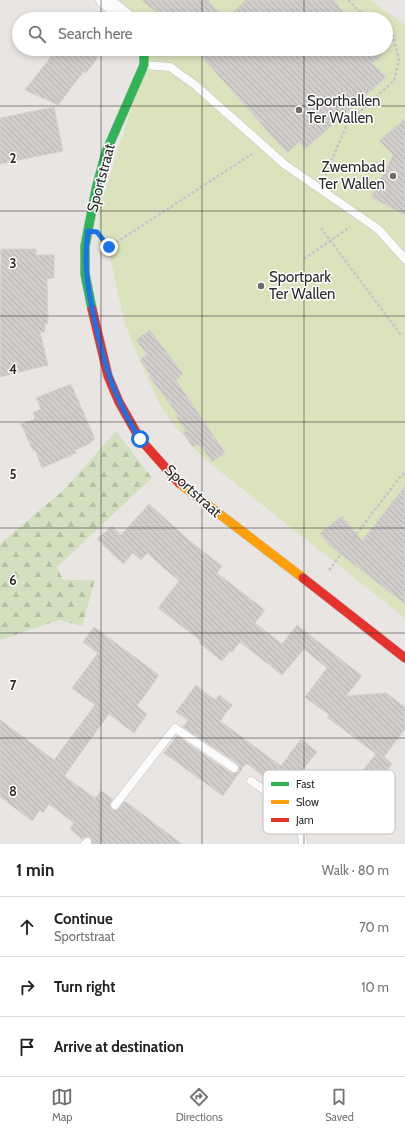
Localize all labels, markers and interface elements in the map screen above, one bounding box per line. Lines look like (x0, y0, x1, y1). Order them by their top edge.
search box (12, 12, 393, 56)
icon: search (26, 23, 48, 45)
text: Search here (58, 25, 133, 43)
place label: Sporthallen Ter Wallen (307, 92, 380, 127)
marker: Sporthallen Ter Wallen (294, 105, 304, 115)
street label: Sportstraat (83, 142, 119, 214)
text: 2 (10, 150, 17, 166)
place label: Zwembad Ter Wallen (319, 158, 385, 193)
marker: Zwembad Ter Wallen (388, 171, 398, 181)
route end (100, 238, 118, 256)
text: 3 (9, 255, 17, 271)
place label: Sportpark Ter Wallen (269, 268, 335, 303)
marker: Sportpark Ter Wallen (256, 281, 266, 291)
text: 4 (9, 361, 17, 377)
route start (131, 430, 149, 448)
street label: Sportstraat (161, 461, 225, 521)
text: 5 (10, 466, 17, 482)
text: 6 (9, 572, 17, 588)
text: 7 (10, 677, 17, 693)
legend (263, 770, 395, 834)
text: Fast (296, 777, 315, 791)
text: 8 (9, 783, 17, 799)
text: Slow (296, 795, 319, 809)
text: Jam (295, 813, 314, 827)
text: 1 min (16, 860, 54, 880)
text: Walk · 80 m (322, 862, 389, 878)
text: Continue (54, 910, 113, 928)
icon: ahead (16, 916, 38, 938)
text: 70 m (359, 919, 389, 935)
text: Sportstraat (54, 928, 115, 944)
icon: right (16, 976, 38, 998)
text: Turn right (54, 978, 115, 996)
text: 10 m (361, 979, 389, 995)
icon: arrive (16, 1036, 38, 1058)
text: Arrive at destination (54, 1038, 184, 1056)
tab: Map (51, 1086, 73, 1124)
tab: Directions (176, 1086, 223, 1124)
tab: Saved (325, 1086, 354, 1124)

